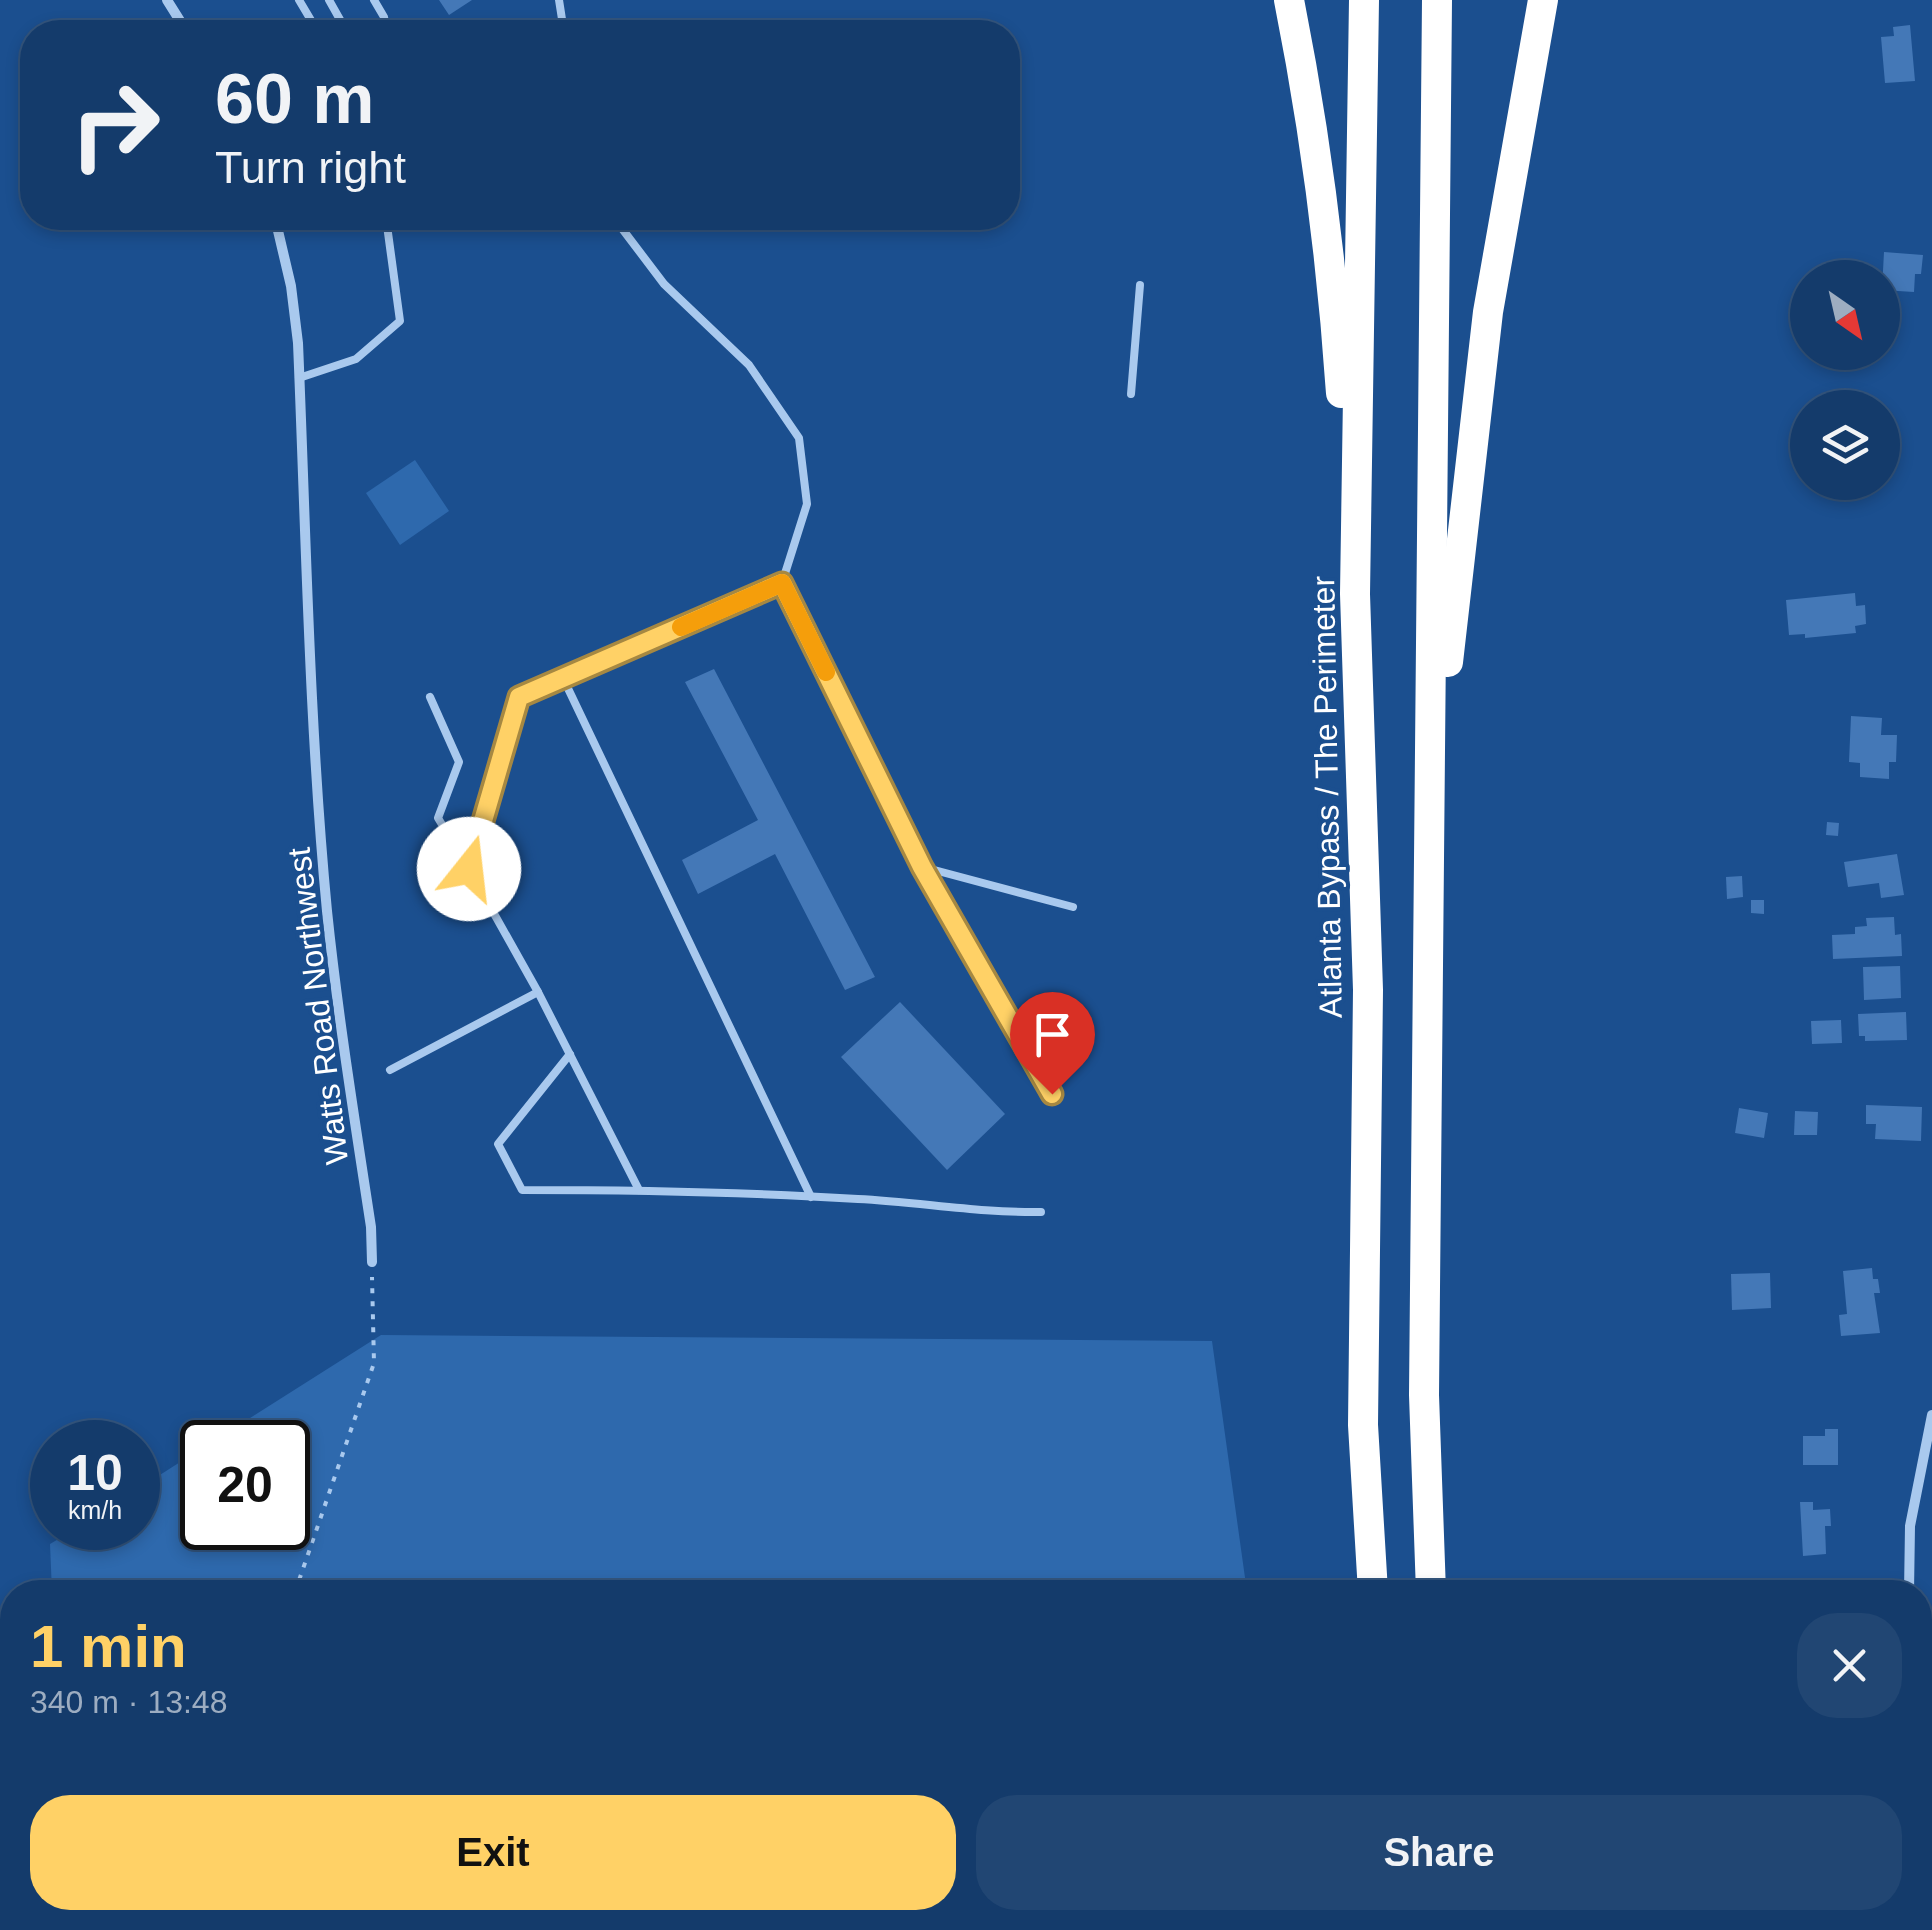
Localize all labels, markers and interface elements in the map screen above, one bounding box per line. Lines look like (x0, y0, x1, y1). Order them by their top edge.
icon: right (50, 60, 180, 190)
text: 60 m (215, 60, 375, 138)
text: Turn right (215, 142, 406, 193)
north arrow (1790, 260, 1900, 370)
map controls (1790, 260, 1900, 500)
button: layers (1790, 390, 1900, 500)
street label: Atlanta Bypass / The Perimeter (1305, 575, 1349, 1018)
position arrow (417, 817, 521, 921)
street label: Watts Road Northwest (281, 845, 355, 1166)
pin (1010, 992, 1095, 1095)
icon: arrive (1025, 1007, 1080, 1062)
speed limit sign: 20 (180, 1420, 310, 1550)
text: 10 (67, 1445, 123, 1501)
text: km/h (68, 1496, 122, 1524)
text: 1 min (30, 1613, 187, 1680)
button: close (1797, 1613, 1902, 1718)
text: 340 m · 13:48 (30, 1684, 227, 1720)
button: Exit (30, 1795, 956, 1910)
button: Share (976, 1795, 1902, 1910)

